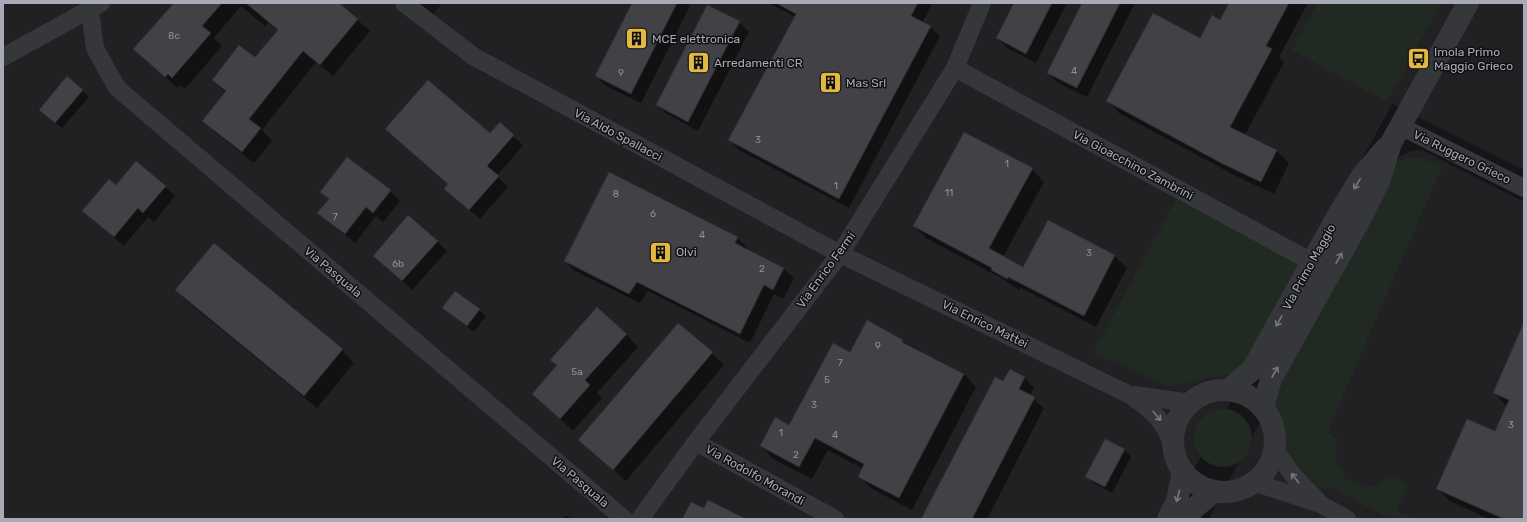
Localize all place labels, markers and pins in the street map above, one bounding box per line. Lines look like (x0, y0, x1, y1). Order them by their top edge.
building icon: MCE elettronica (623, 26, 649, 52)
place label: MCE elettronica (652, 32, 740, 46)
place label: Imola Primo Maggio Grieco (1434, 45, 1513, 73)
bus stop icon: Imola Primo Maggio Grieco (1406, 46, 1432, 72)
building icon: Arredamenti CR (685, 50, 711, 76)
place label: Arredamenti CR (714, 56, 803, 70)
building icon: Mas Srl (817, 70, 843, 96)
place label: Mas Srl (846, 76, 886, 90)
building icon: Olvi (648, 239, 674, 265)
place label: Olvi (676, 245, 697, 259)

